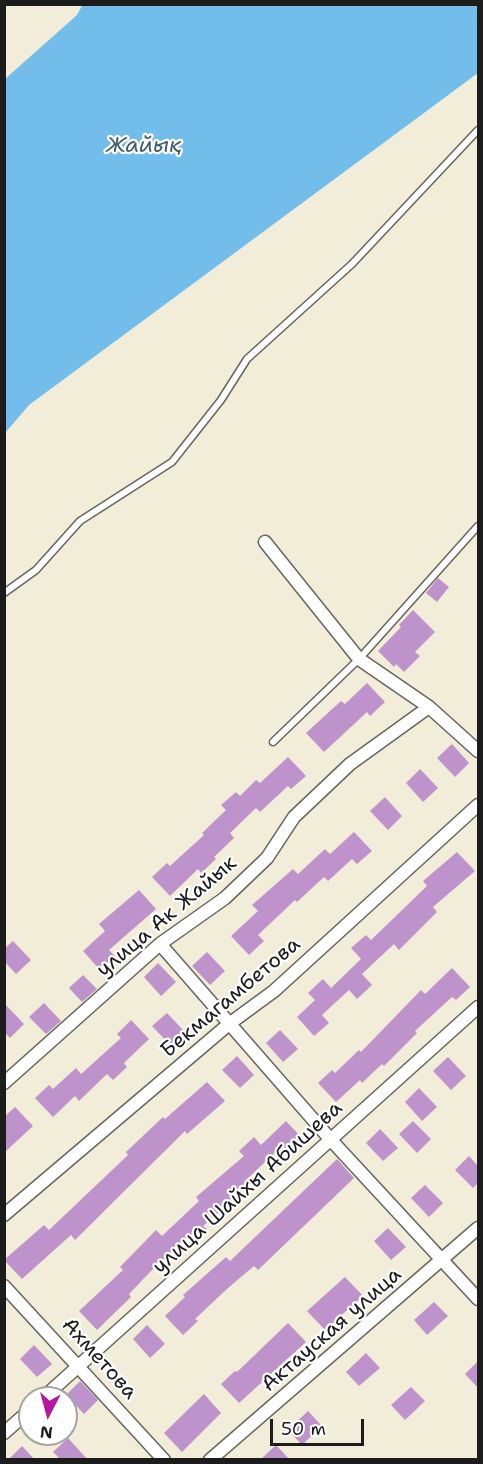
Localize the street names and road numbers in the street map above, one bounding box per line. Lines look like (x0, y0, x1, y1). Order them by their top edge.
street label: улица Ак Жайык (92, 851, 242, 983)
street label: Бекмагамбетова (156, 932, 306, 1064)
street label: улица Шайхы Абишева (148, 1096, 348, 1280)
street label: Актауская улица (257, 1262, 407, 1398)
street label: Ахметова (56, 1313, 142, 1405)

